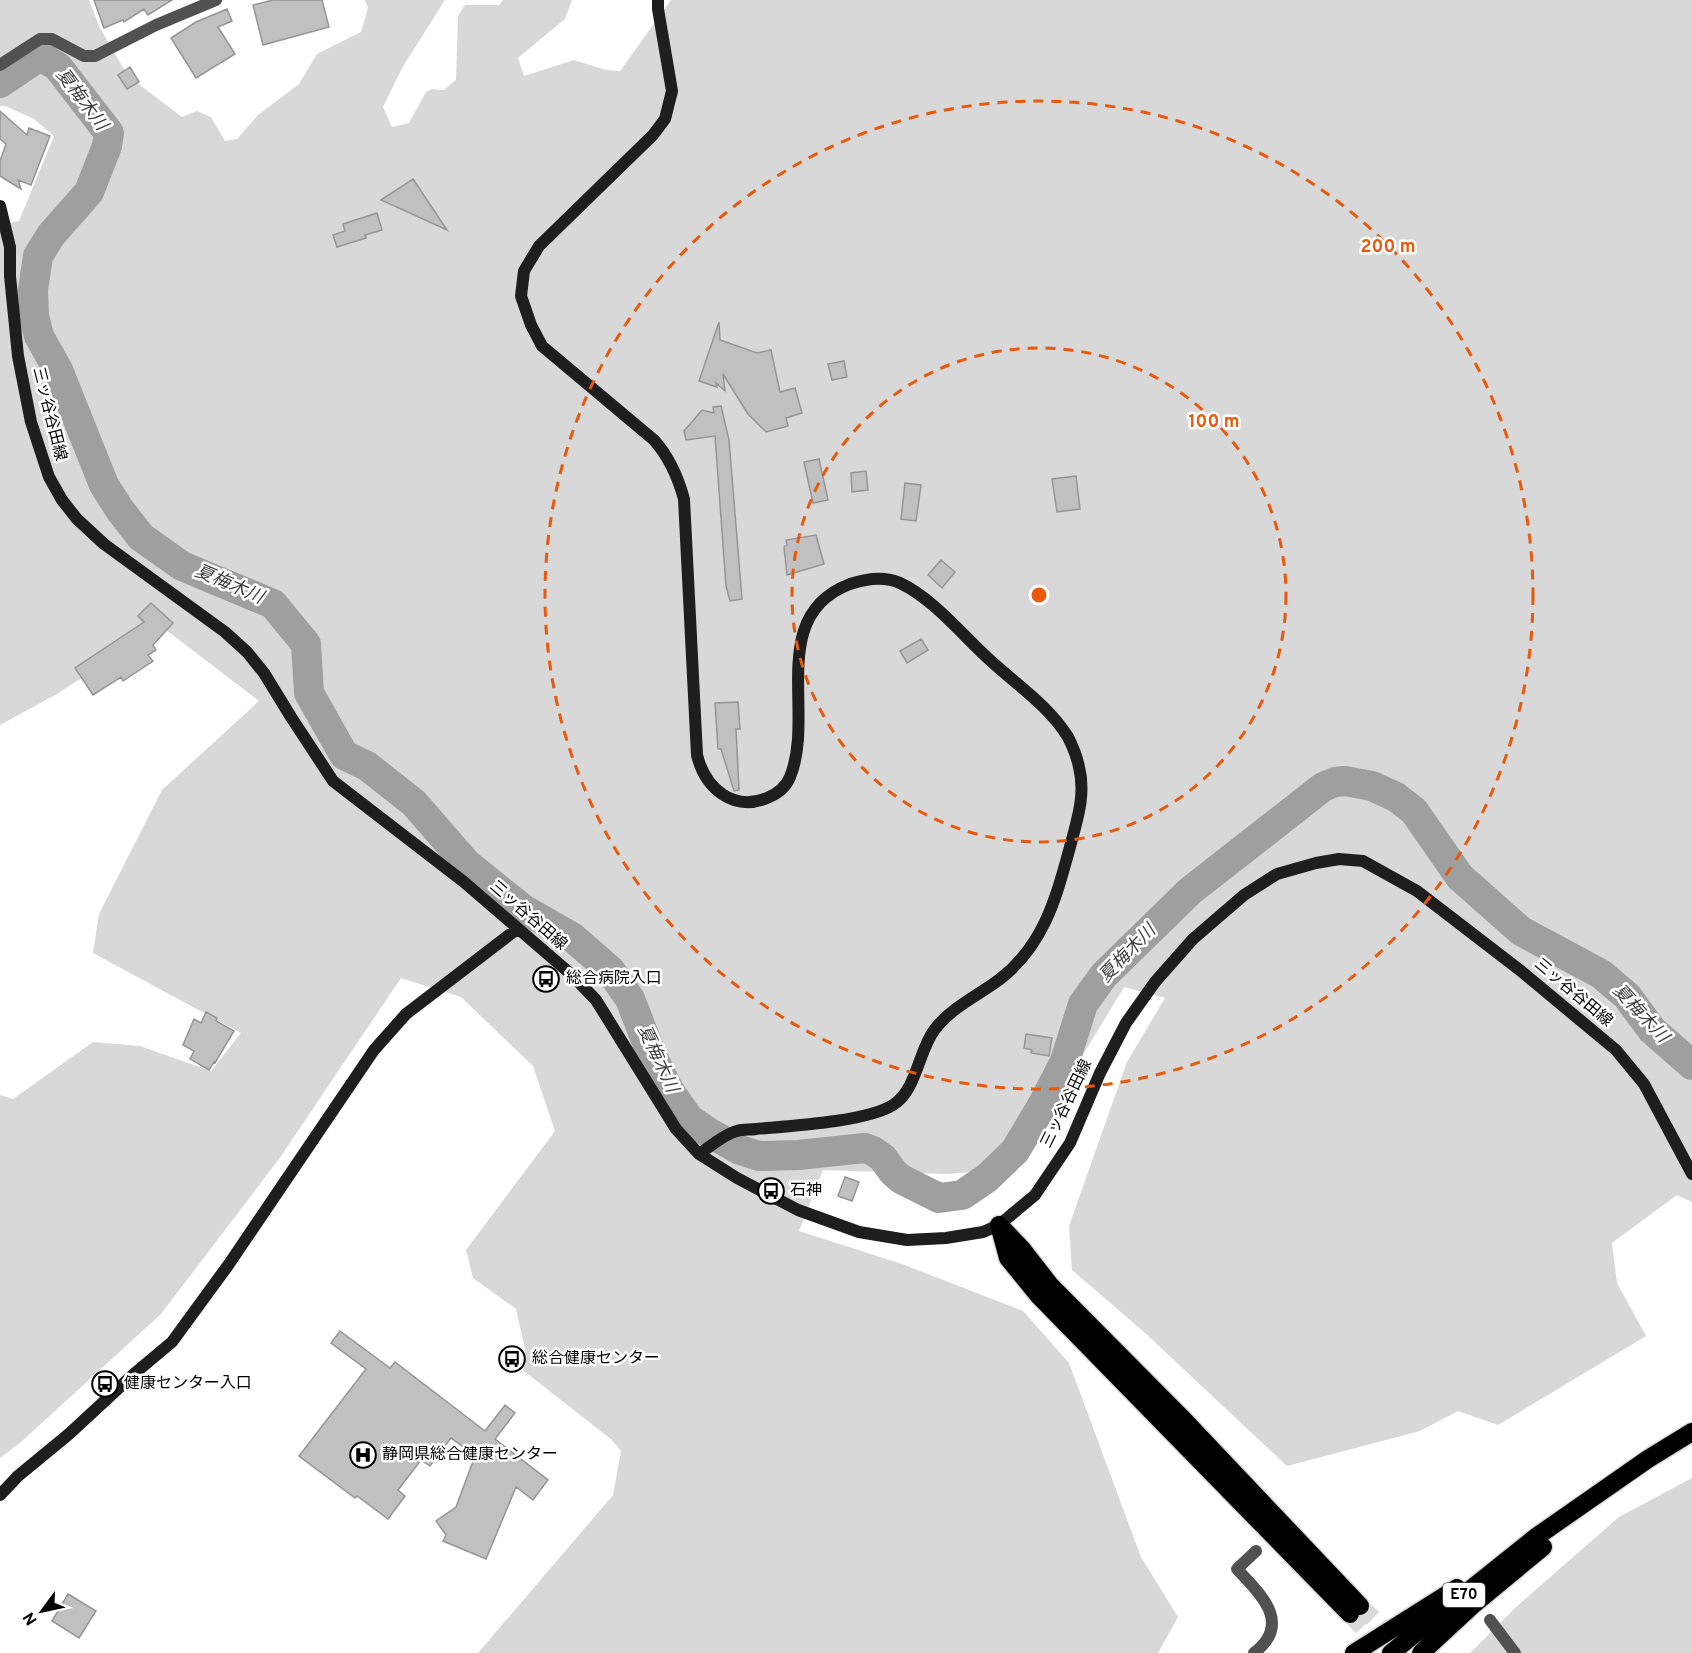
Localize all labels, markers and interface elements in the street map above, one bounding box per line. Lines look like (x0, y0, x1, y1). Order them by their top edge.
water label: 夏梅木川 (50, 64, 113, 137)
text: 200 m (1360, 236, 1416, 259)
street label: 三ッ谷谷田線 (28, 365, 70, 463)
text: 100 m (1188, 411, 1240, 434)
water label: 夏梅木川 (191, 560, 268, 610)
centre of rings (1029, 585, 1049, 605)
street label: 三ッ谷谷田線 (485, 877, 571, 955)
water label: 夏梅木川 (1095, 919, 1163, 988)
street label: 三ッ谷谷田線 (1530, 954, 1616, 1032)
bus stop icon: 総合病院入口 (531, 964, 561, 994)
place label: 総合病院入口 (566, 969, 662, 989)
water label: 夏梅木川 (1607, 980, 1674, 1050)
water label: 夏梅木川 (631, 1022, 683, 1098)
street label: 三ッ谷谷田線 (1037, 1056, 1097, 1152)
bus stop icon: 石神 (756, 1176, 786, 1206)
place label: 石神 (790, 1181, 822, 1201)
bus stop icon: 総合健康センター (497, 1344, 527, 1374)
place label: 総合健康センター (532, 1349, 660, 1369)
bus stop icon: 健康センター入口 (90, 1369, 120, 1399)
place label: 健康センター入口 (124, 1374, 252, 1394)
hospital icon: 静岡県総合健康センター (348, 1440, 378, 1470)
place label: 静岡県総合健康センター (382, 1445, 558, 1465)
north arrow (12, 1581, 72, 1641)
road number: E70 (1443, 1583, 1485, 1607)
text: N (20, 1608, 43, 1628)

